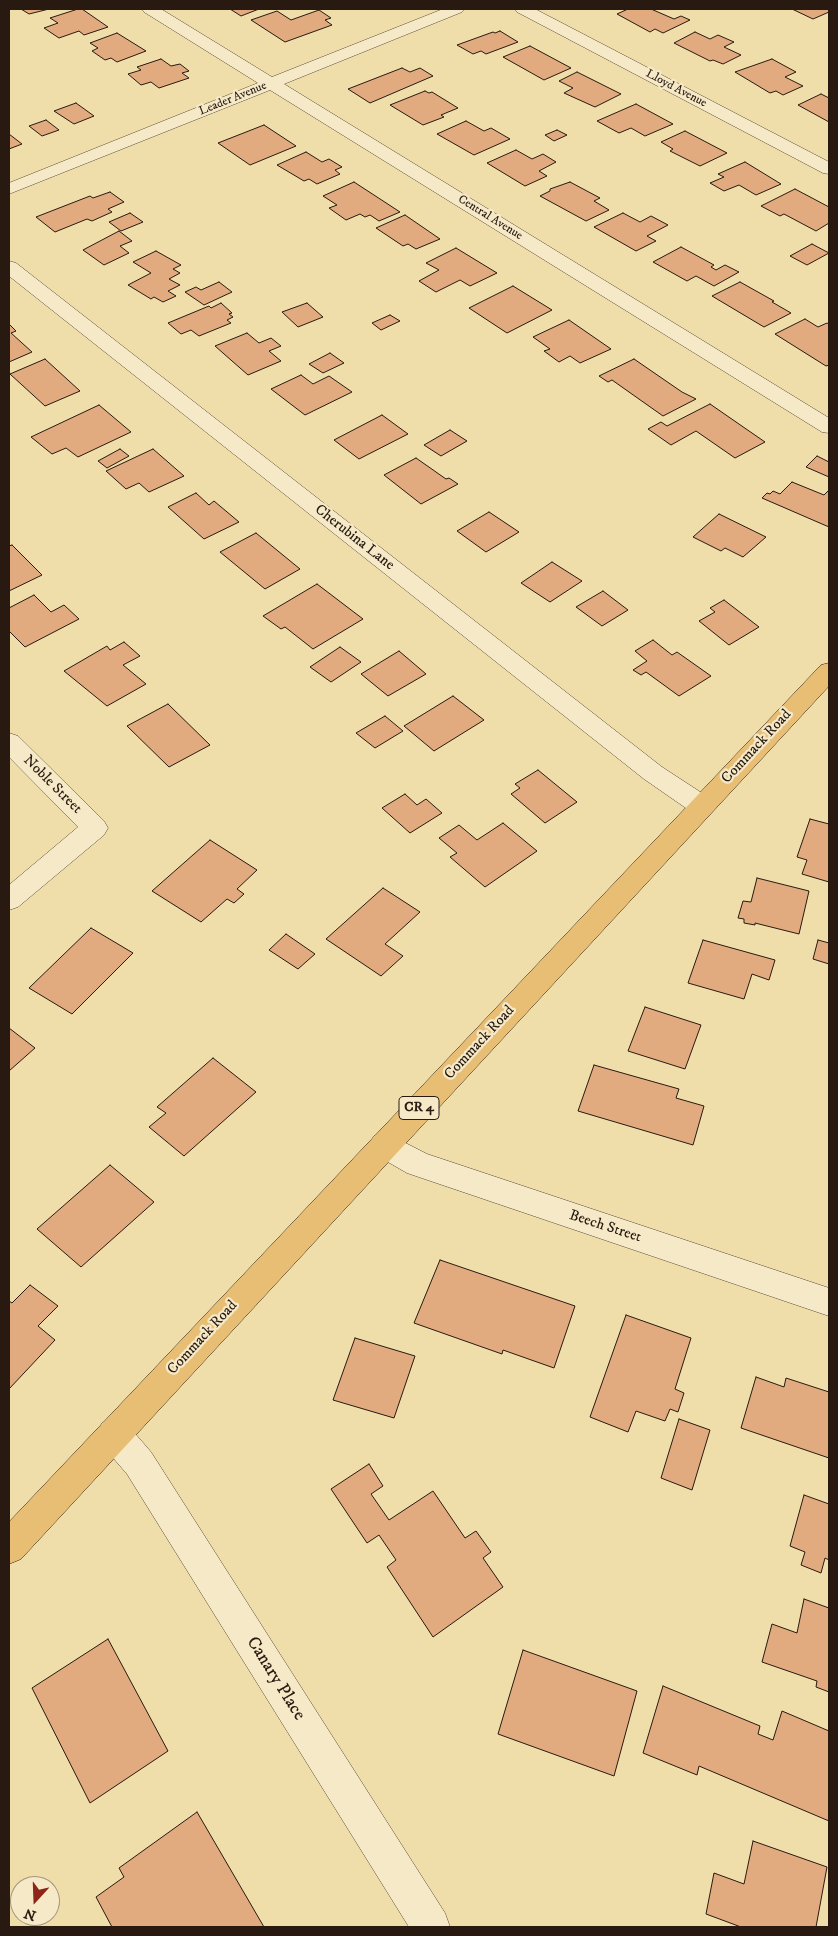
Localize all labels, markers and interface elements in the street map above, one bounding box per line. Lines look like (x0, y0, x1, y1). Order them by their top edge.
street label: Lloyd Avenue (643, 67, 709, 111)
street label: Leader Avenue (197, 79, 269, 119)
street label: Central Avenue (455, 192, 525, 244)
street label: Cherubina Lane (311, 501, 397, 575)
street label: Commack Road (718, 706, 796, 788)
street label: Noble Street (19, 752, 85, 818)
street label: Commack Road (441, 1002, 519, 1084)
road number: CR 4 (399, 1096, 439, 1120)
street label: Beech Street (567, 1207, 643, 1247)
street label: Commack Road (164, 1297, 242, 1379)
street label: Canary Place (241, 1633, 309, 1725)
north arrow (10, 1876, 60, 1926)
text: N (22, 1904, 39, 1925)

